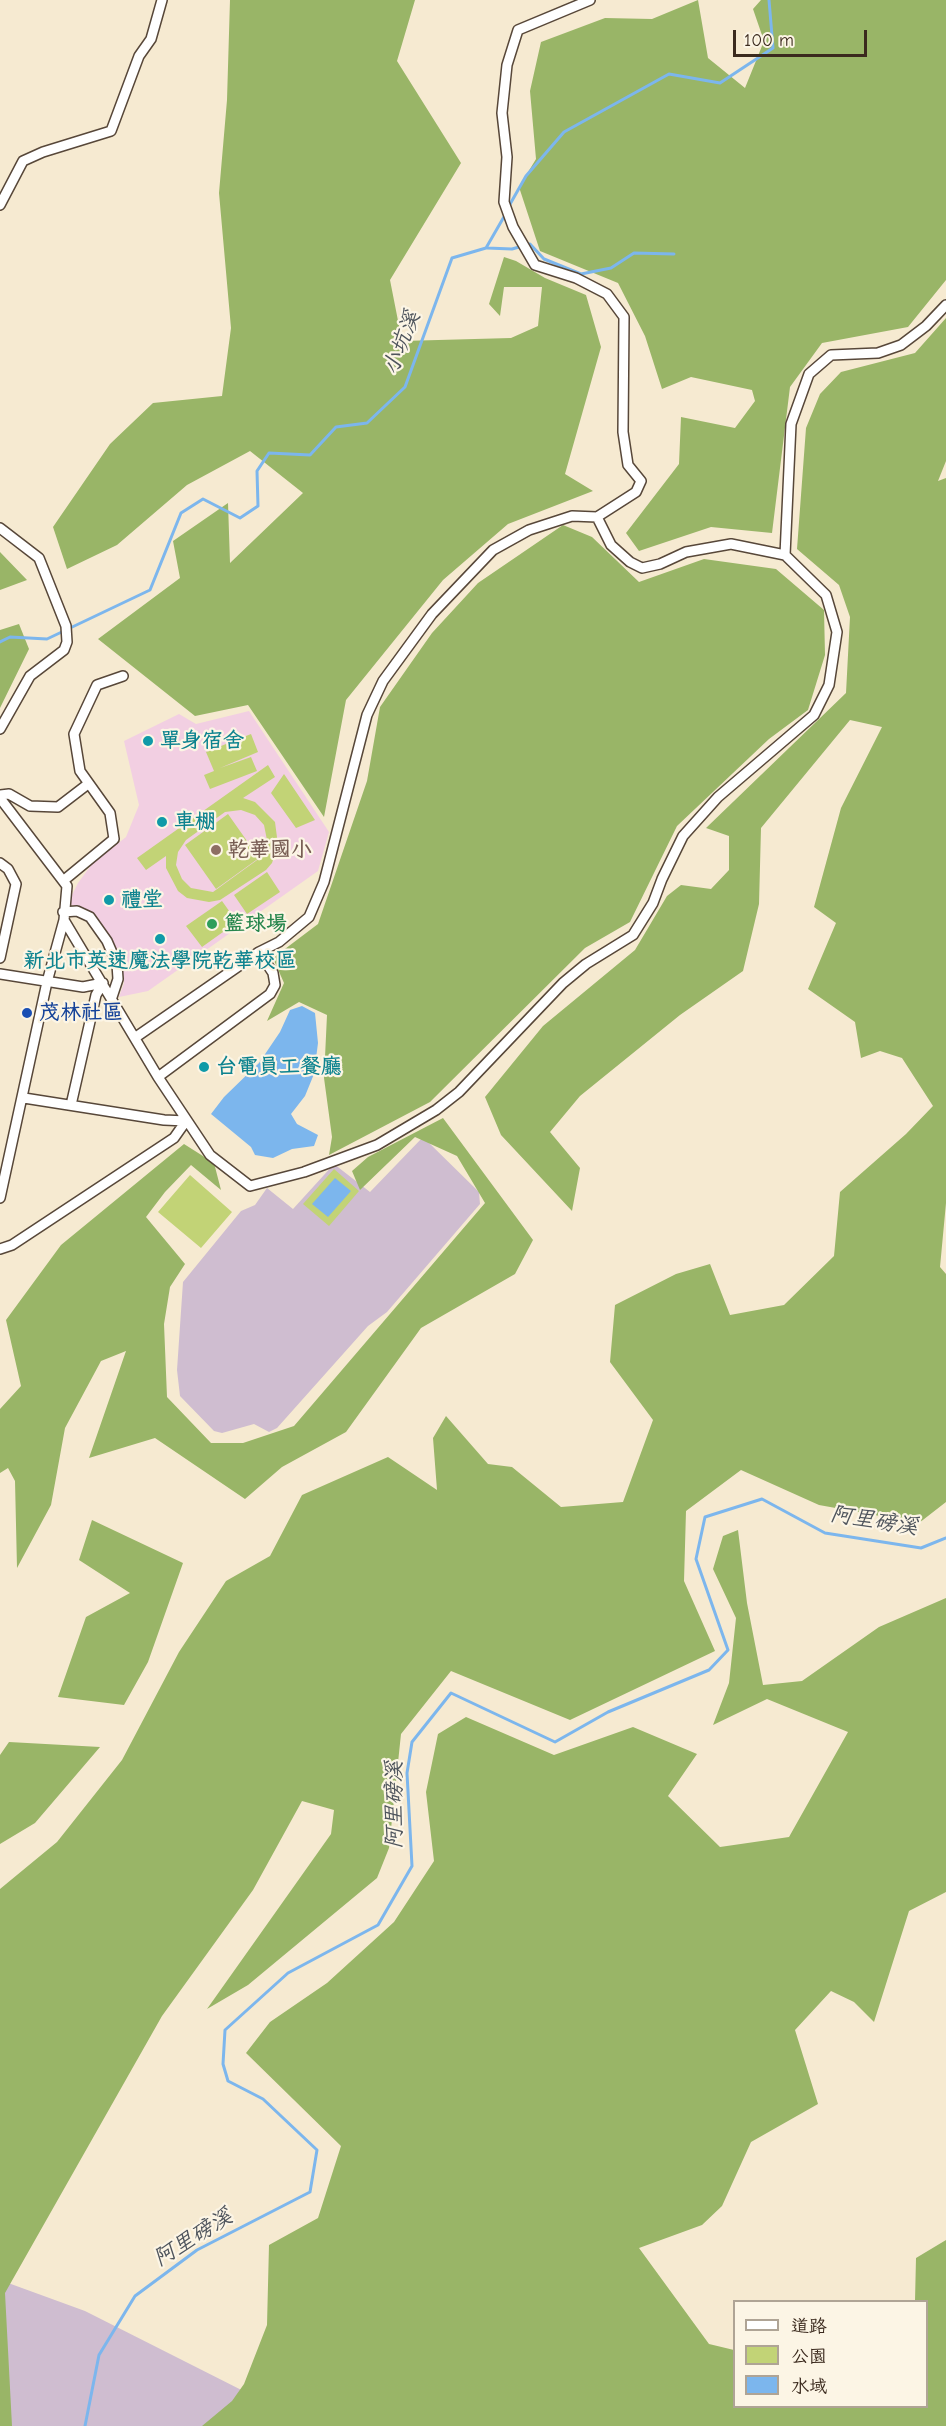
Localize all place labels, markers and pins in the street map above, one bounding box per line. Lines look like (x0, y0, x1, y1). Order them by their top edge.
place label: 單身宿舍 (160, 728, 244, 754)
marker: 單身宿舍 (141, 734, 155, 748)
place label: 車棚 (174, 809, 216, 835)
marker: 車棚 (155, 815, 169, 829)
place label: 乾華國小 (228, 837, 312, 863)
marker: 乾華國小 (209, 843, 223, 857)
place label: 禮堂 (121, 887, 163, 913)
marker: 禮堂 (102, 893, 116, 907)
place label: 籃球場 (224, 911, 287, 937)
marker: 籃球場 (205, 917, 219, 931)
marker: 新北市英速魔法學院乾華校區 (153, 932, 167, 946)
place label: 新北市英速魔法學院乾華校區 (24, 948, 296, 974)
place label: 茂林社區 (39, 1000, 123, 1026)
marker: 茂林社區 (20, 1006, 34, 1020)
place label: 台電員工餐廳 (216, 1054, 342, 1080)
marker: 台電員工餐廳 (197, 1060, 211, 1074)

